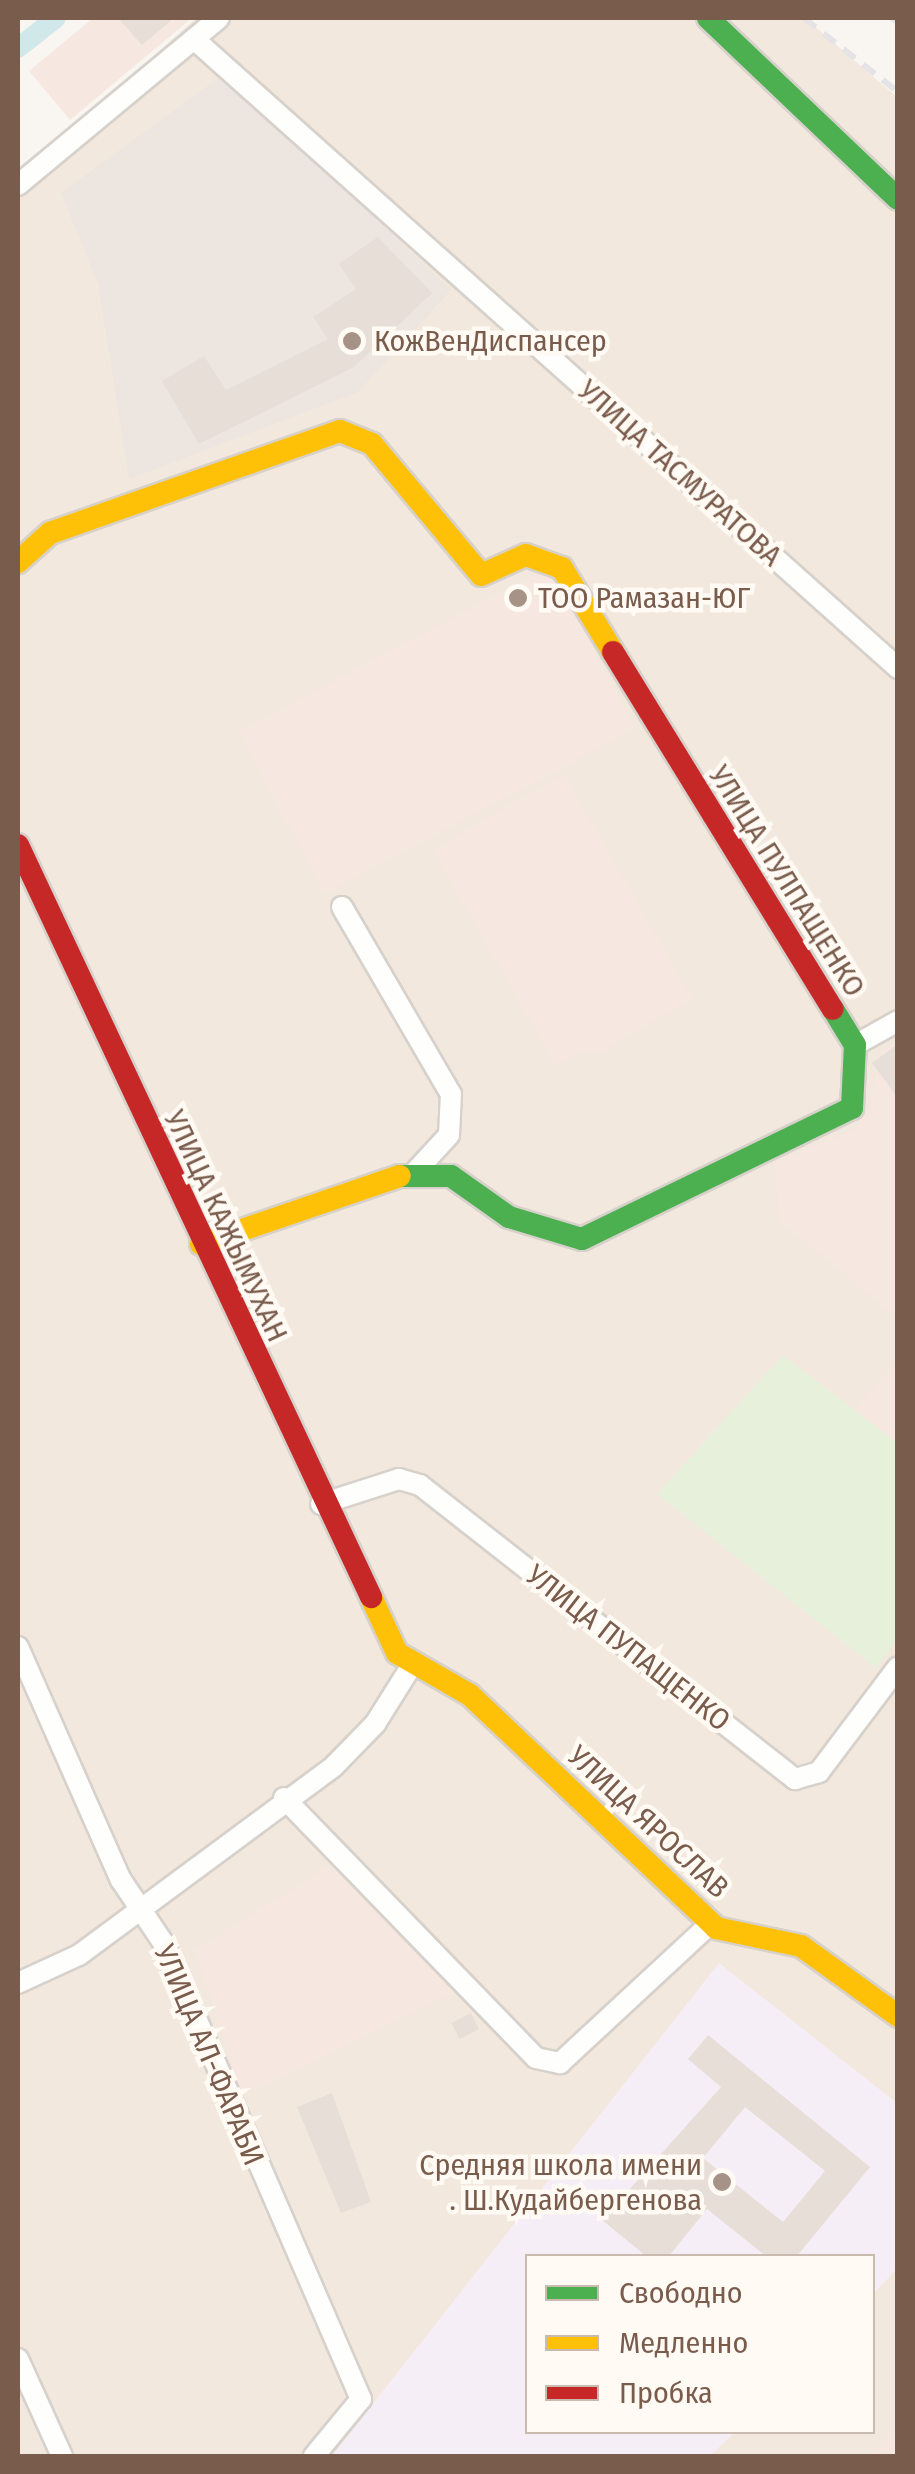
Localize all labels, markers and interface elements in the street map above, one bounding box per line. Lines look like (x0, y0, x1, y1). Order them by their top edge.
place label: КожВенДиспансер (374, 323, 607, 359)
marker: КожВенДиспансер (339, 328, 365, 354)
street label: УЛИЦА ТАСМУРАТОВА (571, 372, 789, 574)
place label: ТОО Рамазан-ЮГ (538, 580, 750, 616)
marker: ТОО Рамазан-ЮГ (507, 587, 529, 609)
street label: УЛИЦА ПУЛПАЩЕНКО (701, 759, 873, 1003)
street label: УЛИЦА КАЖЫМУХАН (157, 1104, 295, 1348)
street label: УЛИЦА ПУПАЩЕНКО (519, 1557, 737, 1739)
street label: УЛИЦА ЯРОСЛАВ (560, 1738, 736, 1906)
street label: УЛИЦА АЛ-ФАРАБИ (146, 1939, 272, 2171)
place label: Средняя школа имени . Ш.Кудайбергенова (419, 2147, 702, 2218)
marker: Средняя школа имени . Ш.Кудайбергенова (711, 2171, 733, 2193)
legend (525, 2254, 875, 2434)
text: Свободно (619, 2275, 742, 2311)
text: Медленно (619, 2325, 748, 2361)
text: Пробка (619, 2375, 713, 2411)

